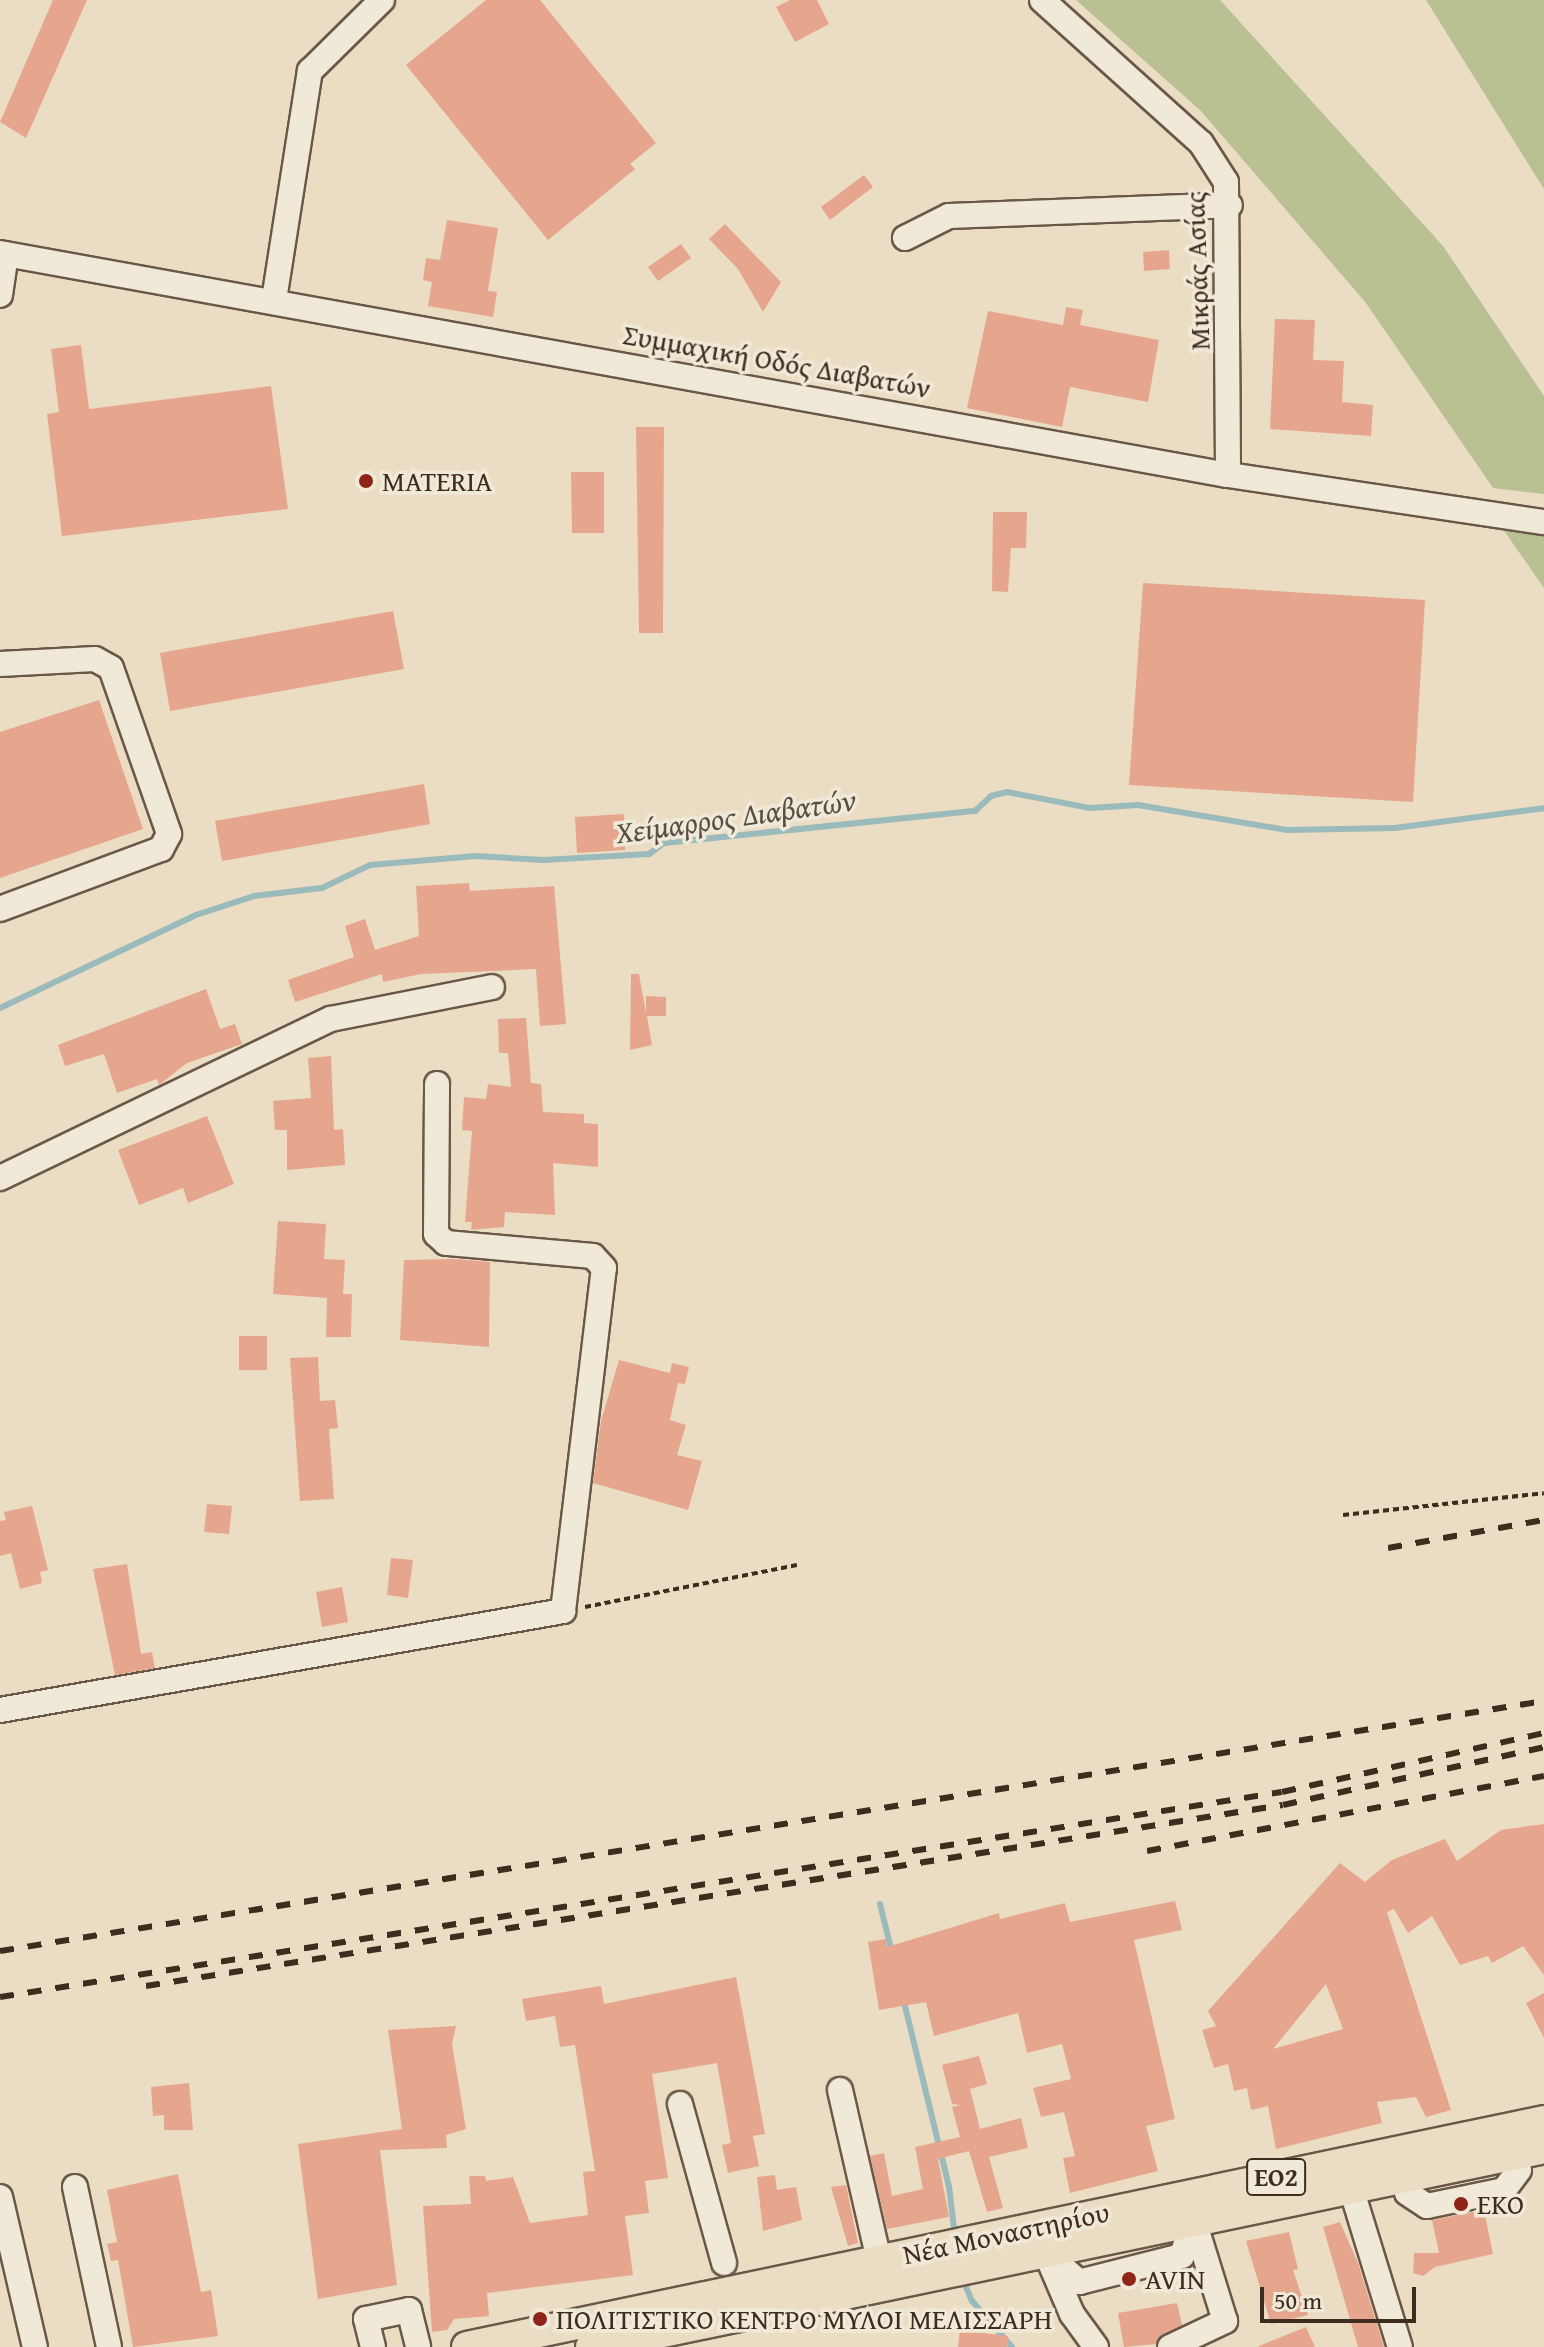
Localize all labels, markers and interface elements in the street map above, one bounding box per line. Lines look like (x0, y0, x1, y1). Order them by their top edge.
street label: Μικράς Ασίας (1177, 191, 1217, 351)
street label: Συμμαχική Οδός Διαβατών (620, 317, 934, 405)
place label: MATERIA (382, 464, 492, 498)
marker: MATERIA (357, 472, 375, 490)
water label: Χείμαρρος Διαβατών (613, 781, 859, 851)
road number: ΕΟ2 (1246, 2155, 1306, 2199)
place label: EKO (1477, 2187, 1524, 2221)
street label: Νέα Μοναστηρίου (900, 2195, 1112, 2271)
marker: EKO (1452, 2195, 1470, 2213)
place label: AVIN (1145, 2262, 1205, 2296)
marker: AVIN (1120, 2270, 1138, 2288)
scale bar (1264, 2271, 1420, 2321)
text: 50 m (1274, 2283, 1322, 2318)
place label: ΠΟΛΙΤΙΣΤΙΚΟ ΚΕΝΤΡΟ ΜΥΛΟΙ ΜΕΛΙΣΣΑΡΗ (556, 2302, 1052, 2336)
marker: ΠΟΛΙΤΙΣΤΙΚΟ ΚΕΝΤΡΟ ΜΥΛΟΙ ΜΕΛΙΣΣΑΡΗ (531, 2310, 549, 2328)

